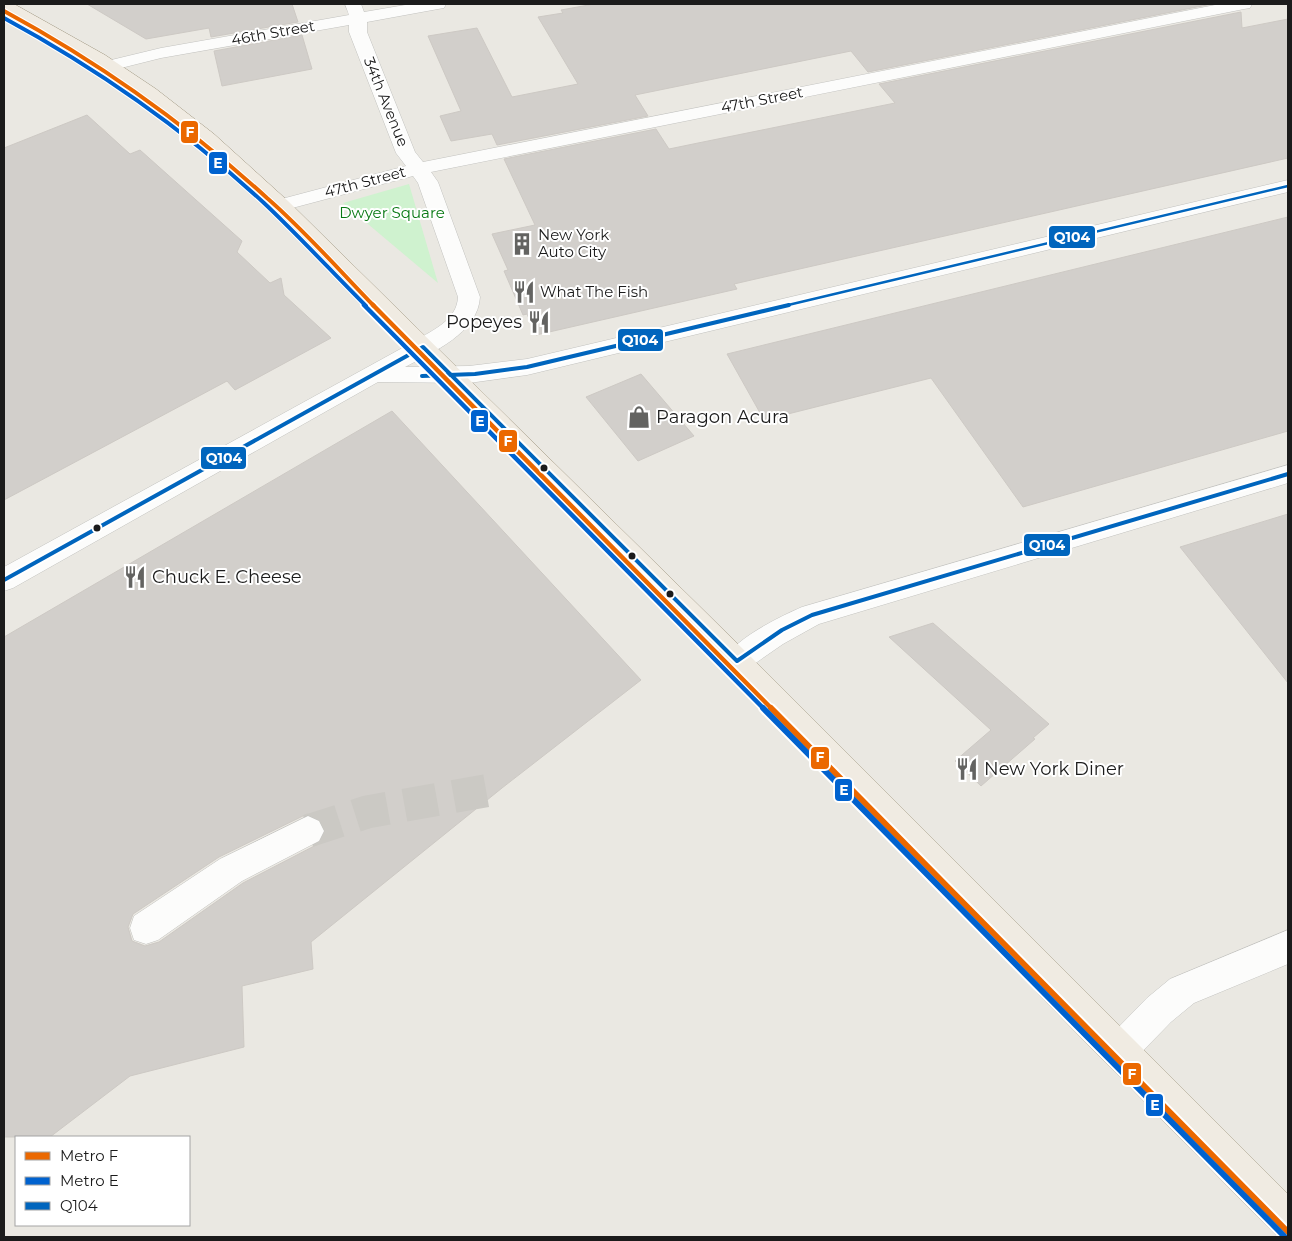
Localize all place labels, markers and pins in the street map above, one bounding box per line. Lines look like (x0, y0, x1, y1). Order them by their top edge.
place label: New York Auto City (538, 225, 609, 261)
building icon: New York Auto City (509, 231, 535, 257)
restaurant icon: What The Fish (511, 279, 537, 305)
place label: What The Fish (540, 282, 648, 301)
restaurant icon: Popeyes (526, 309, 552, 335)
place label: Popeyes (446, 311, 522, 333)
shop icon: Paragon Acura (626, 404, 652, 430)
place label: Paragon Acura (656, 406, 789, 428)
unlabelled marker (539, 463, 549, 473)
unlabelled marker (92, 523, 102, 533)
unlabelled marker (627, 551, 637, 561)
restaurant icon: Chuck E. Cheese (122, 564, 148, 590)
place label: Chuck E. Cheese (152, 566, 302, 588)
unlabelled marker (665, 589, 675, 599)
restaurant icon: New York Diner (954, 756, 980, 782)
place label: New York Diner (984, 758, 1124, 780)

